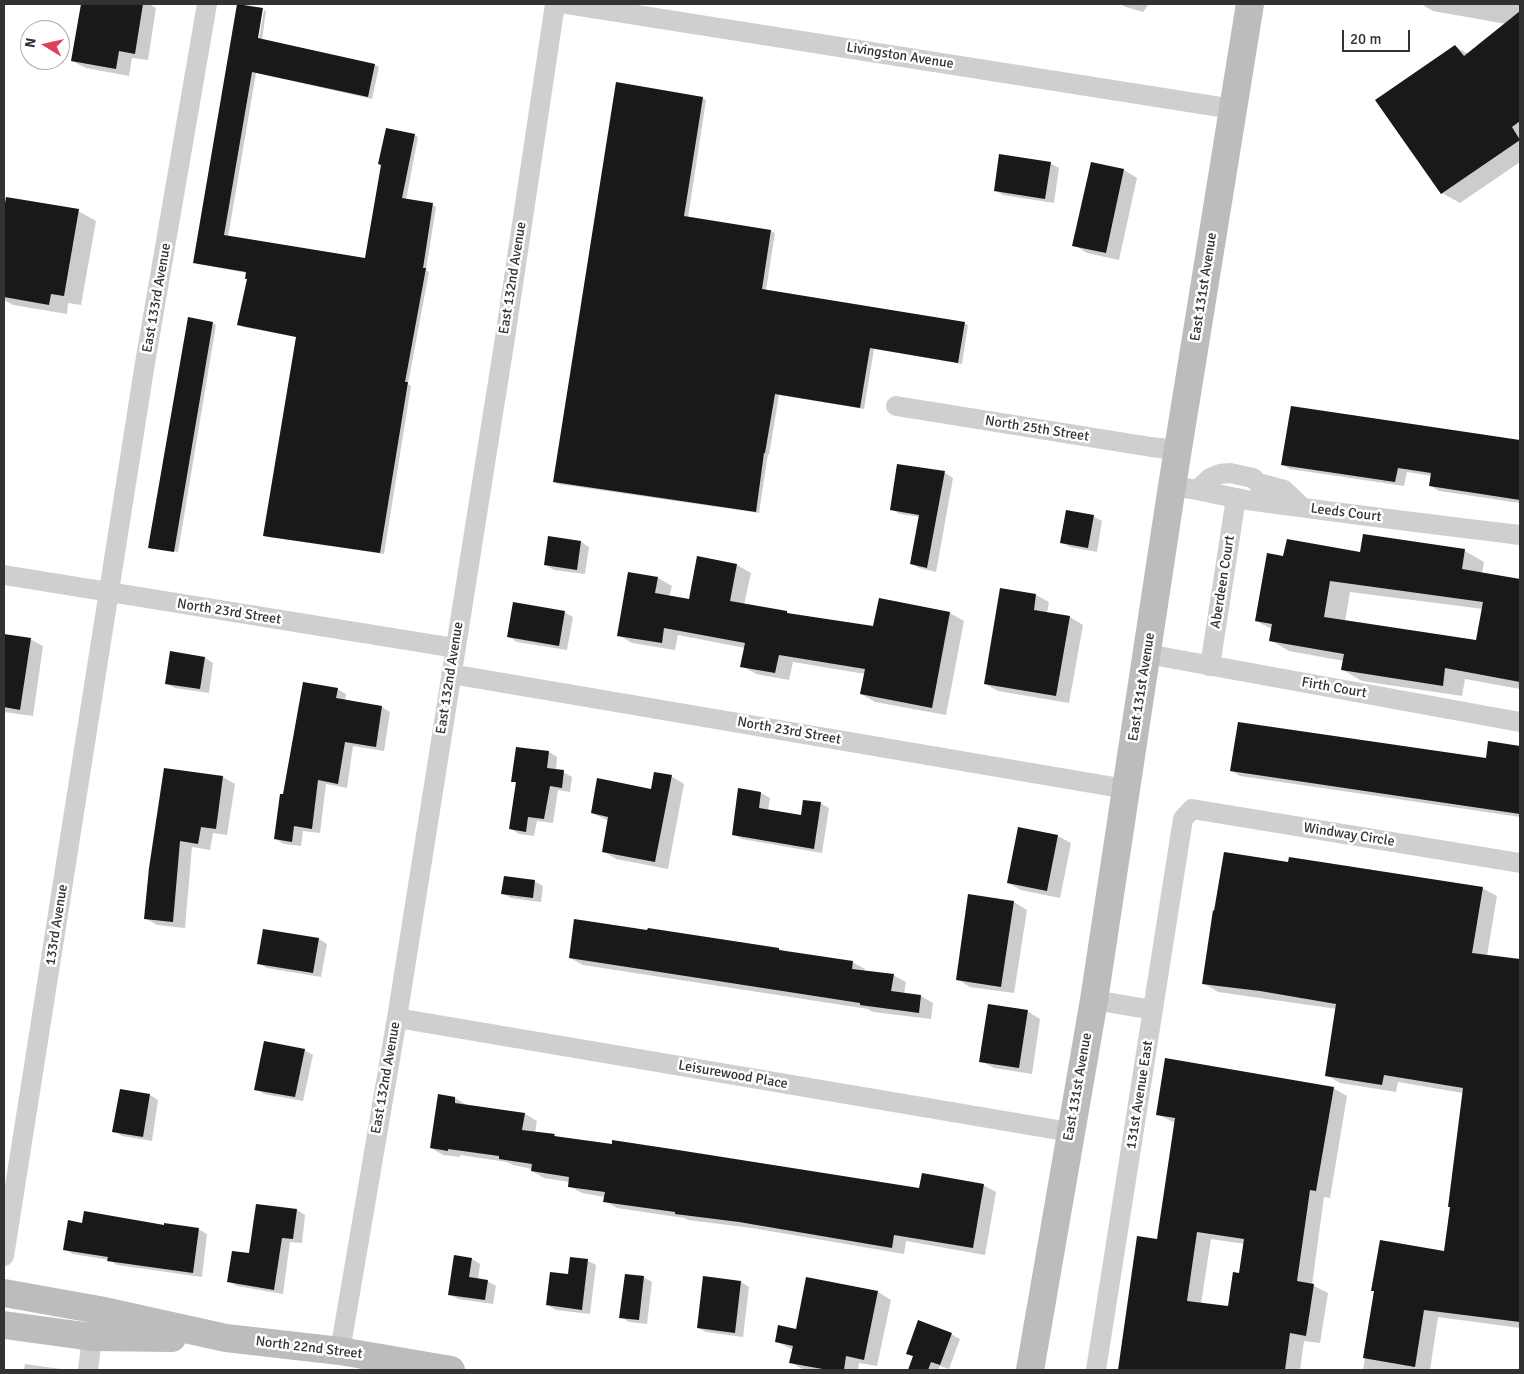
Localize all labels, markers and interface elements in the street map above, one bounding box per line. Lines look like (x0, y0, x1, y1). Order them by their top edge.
north arrow (20, 20, 70, 70)
scale bar (1344, 20, 1412, 52)
text: 20 m (1350, 30, 1381, 48)
text: N (22, 37, 40, 49)
street label: Livingston Avenue (845, 39, 955, 73)
street label: East 132nd Avenue (496, 221, 530, 335)
street label: East 131st Avenue (1187, 232, 1221, 342)
street label: East 133rd Avenue (139, 242, 175, 354)
street label: North 25th Street (984, 412, 1090, 446)
street label: Leeds Court (1310, 500, 1382, 526)
street label: Aberdeen Court (1207, 534, 1239, 630)
street label: North 23rd Street (176, 595, 282, 629)
street label: East 132nd Avenue (433, 621, 467, 735)
street label: East 131st Avenue (1125, 632, 1159, 742)
street label: Firth Court (1300, 674, 1368, 702)
street label: North 23rd Street (736, 714, 842, 748)
street label: Windway Circle (1302, 820, 1396, 850)
street label: 133rd Avenue (42, 883, 72, 967)
street label: East 132nd Avenue (368, 1021, 404, 1135)
street label: East 131st Avenue (1060, 1032, 1096, 1142)
street label: 131st Avenue East (1123, 1040, 1157, 1150)
street label: Leisurewood Place (677, 1057, 789, 1093)
street label: North 22nd Street (255, 1333, 363, 1363)

